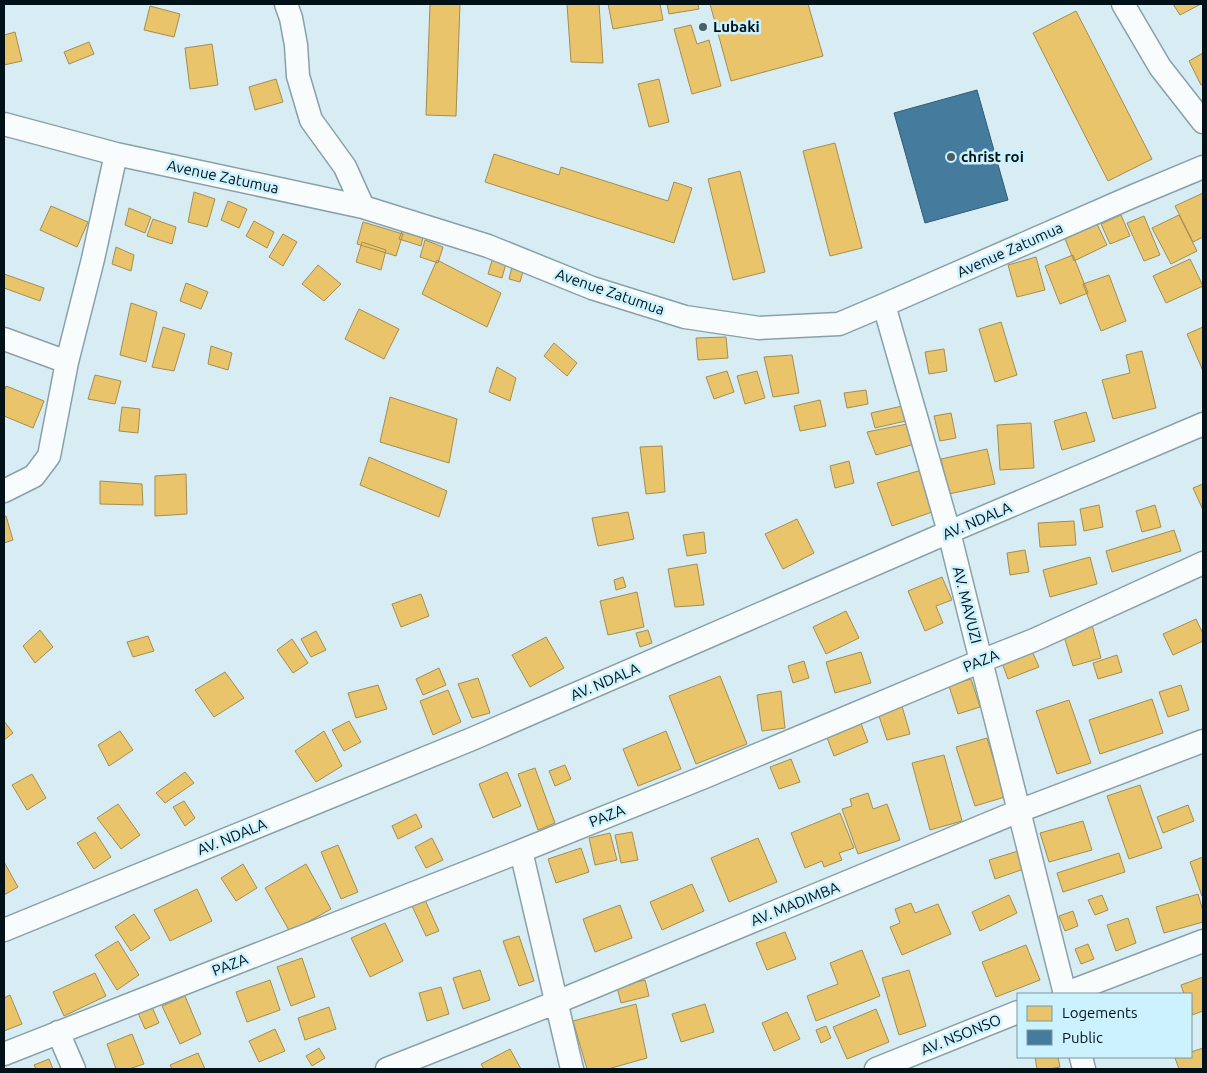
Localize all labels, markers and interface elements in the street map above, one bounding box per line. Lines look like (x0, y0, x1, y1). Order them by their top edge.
place label: Lubaki (713, 18, 760, 35)
marker: Lubaki (697, 21, 709, 33)
place label: christ roi (961, 148, 1024, 165)
marker: christ roi (945, 151, 957, 163)
street label: Avenue Zatumua (166, 156, 281, 197)
street label: Avenue Zatumua (954, 219, 1065, 280)
street label: Avenue Zatumua (554, 265, 667, 318)
street label: AV. NDALA (940, 498, 1014, 543)
street label: AV. MAVUZI (950, 565, 985, 645)
street label: PAZA (961, 646, 1001, 675)
street label: AV. NDALA (568, 659, 642, 704)
street label: PAZA (587, 801, 627, 830)
street label: AV. NDALA (195, 815, 269, 858)
street label: AV. MADIMBA (748, 878, 842, 929)
street label: PAZA (210, 950, 250, 979)
legend (1017, 993, 1192, 1058)
text: Logements (1062, 1004, 1138, 1021)
street label: AV. NSONSO (918, 1011, 1003, 1058)
text: Public (1062, 1029, 1103, 1046)

